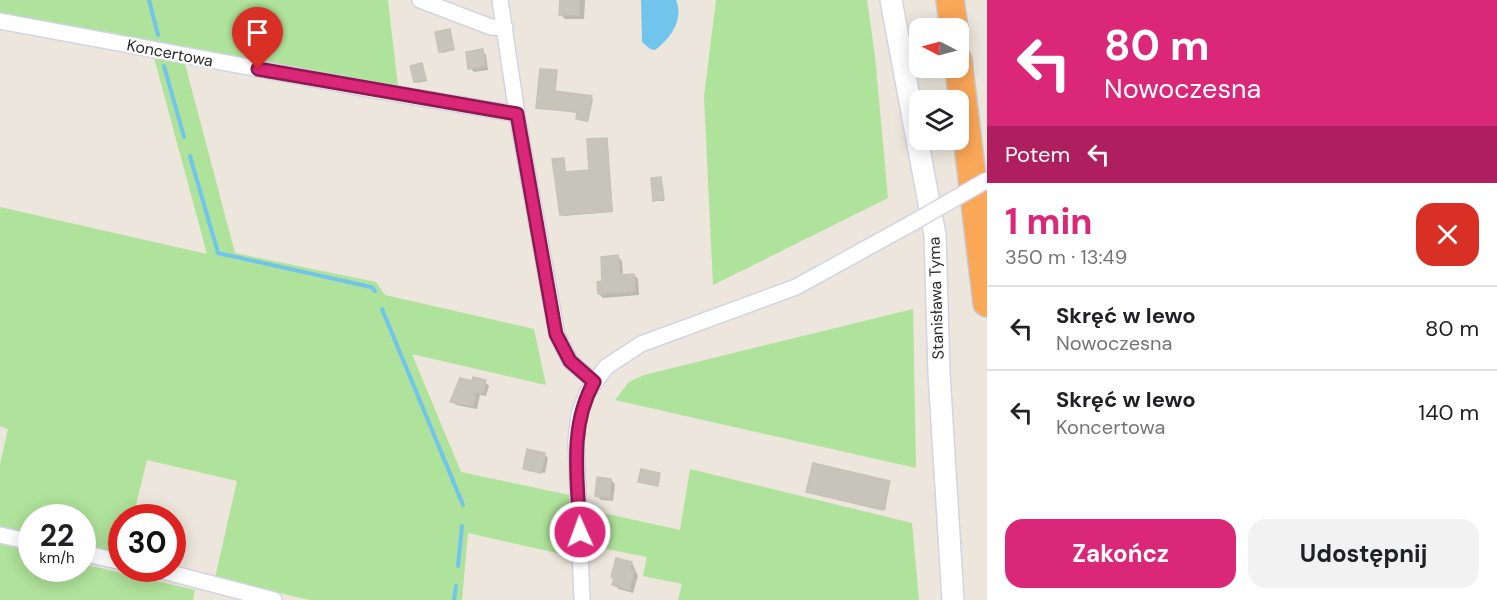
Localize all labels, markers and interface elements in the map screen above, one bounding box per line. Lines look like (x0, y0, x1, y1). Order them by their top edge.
pin (232, 7, 283, 69)
icon: arrive (241, 16, 274, 49)
north arrow (909, 18, 969, 78)
map controls (909, 18, 969, 150)
text: 80 m (1104, 18, 1210, 73)
icon: left (1005, 24, 1083, 102)
street label: Koncertowa (125, 34, 215, 72)
text: Nowoczesna (1104, 71, 1261, 106)
button: layers (909, 90, 969, 150)
icon: left (1082, 138, 1115, 171)
text: Potem (1005, 140, 1070, 169)
text: 1 min (1005, 198, 1093, 245)
button: close (1416, 203, 1479, 266)
street label: Stanisława Tyma (923, 236, 949, 360)
text: 350 m · 13:49 (1005, 244, 1127, 270)
text: Skręć w lewo (1056, 301, 1196, 330)
icon: left (1005, 312, 1038, 345)
text: 80 m (1425, 314, 1479, 343)
text: Nowoczesna (1056, 330, 1172, 356)
text: Skręć w lewo (1056, 385, 1196, 414)
icon: left (1005, 396, 1038, 429)
text: 140 m (1418, 398, 1479, 427)
text: Koncertowa (1056, 414, 1165, 440)
position arrow (548, 500, 612, 564)
speed limit sign: 30 (108, 504, 186, 582)
text: 22 (40, 516, 74, 555)
button: Zakończ (1005, 519, 1236, 588)
button: Udostępnij (1248, 519, 1479, 588)
text: km/h (39, 548, 75, 568)

